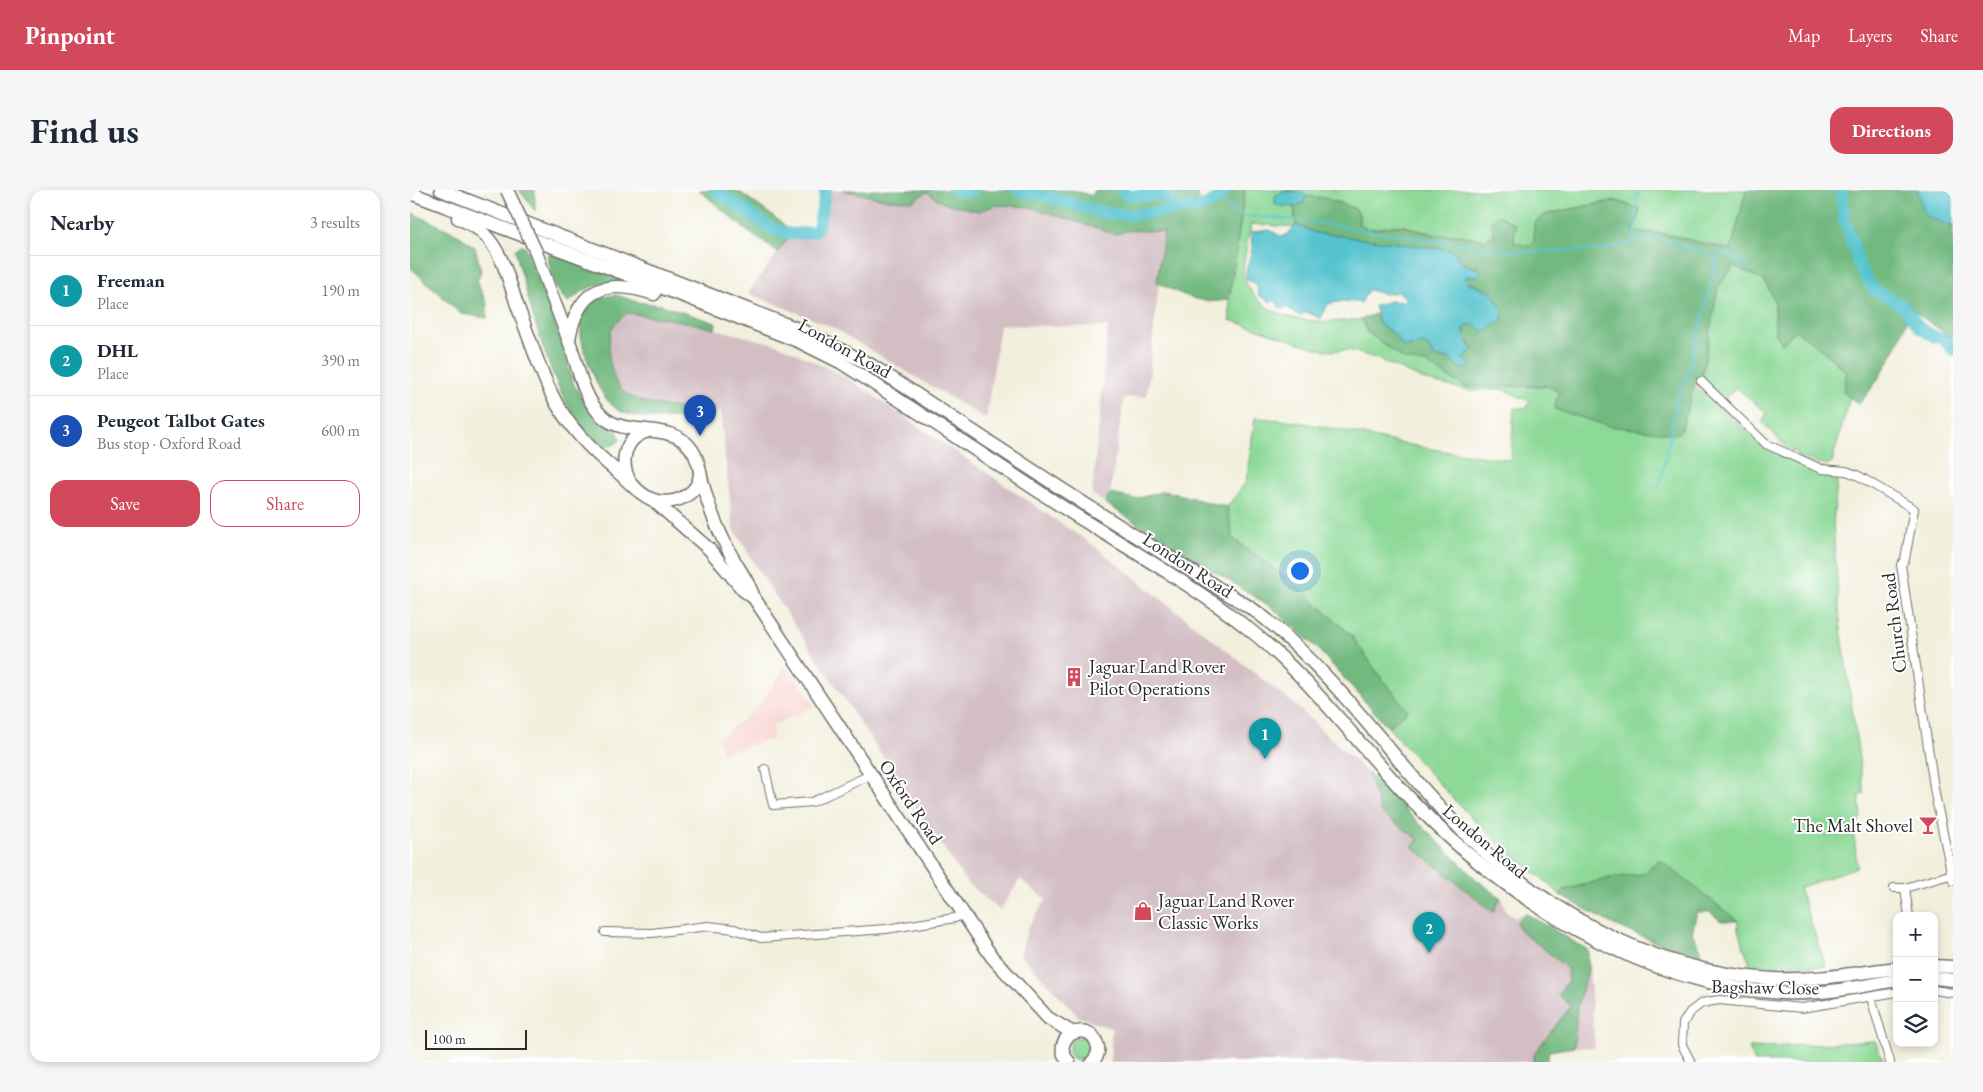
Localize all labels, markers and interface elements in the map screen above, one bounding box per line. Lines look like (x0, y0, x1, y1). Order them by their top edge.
text: Pinpoint (25, 20, 115, 51)
text: Map (1788, 24, 1820, 47)
text: Layers (1848, 24, 1892, 47)
text: Share (1920, 24, 1958, 47)
button: Directions (1830, 107, 1953, 154)
text: Find us (30, 108, 139, 153)
text: Nearby (50, 209, 114, 236)
text: 3 results (310, 212, 360, 233)
text: Freeman (97, 268, 165, 293)
text: 1 (62, 280, 70, 301)
text: 190 m (321, 280, 360, 301)
text: Place (97, 293, 129, 314)
street label: London Road (794, 312, 897, 384)
text: DHL (97, 338, 138, 363)
text: 2 (62, 350, 70, 371)
text: 390 m (321, 350, 360, 371)
text: Place (97, 363, 129, 384)
pin: 3 (684, 395, 716, 436)
text: Peugeot Talbot Gates (97, 408, 265, 433)
text: 3 (62, 420, 70, 441)
text: 600 m (321, 420, 360, 441)
text: Bus stop · Oxford Road (97, 433, 241, 454)
button: Save (50, 480, 200, 527)
button: Share (210, 480, 360, 527)
street label: London Road (1138, 526, 1238, 604)
your location (1287, 558, 1313, 584)
street label: Church Road (1875, 571, 1913, 675)
place label: Jaguar Land Rover Pilot Operations (1087, 654, 1226, 701)
building icon: Jaguar Land Rover Pilot Operations (1063, 666, 1085, 688)
pin: 1 (1249, 718, 1281, 759)
street label: Oxford Road (873, 755, 949, 850)
street label: London Road (1437, 798, 1533, 884)
place label: The Malt Shovel (1793, 813, 1913, 838)
bar icon: The Malt Shovel (1917, 814, 1939, 836)
place label: Jaguar Land Rover Classic Works (1156, 888, 1295, 935)
shop icon: Jaguar Land Rover Classic Works (1132, 900, 1154, 922)
pin: 2 (1413, 912, 1445, 953)
map controls (1893, 912, 1938, 1047)
button: + (1893, 912, 1938, 957)
button: − (1893, 957, 1938, 1002)
street label: Bagshaw Close (1711, 974, 1819, 1000)
button: layers (1893, 1002, 1938, 1047)
scale bar (425, 1027, 528, 1050)
text: 100 m (432, 1030, 466, 1048)

